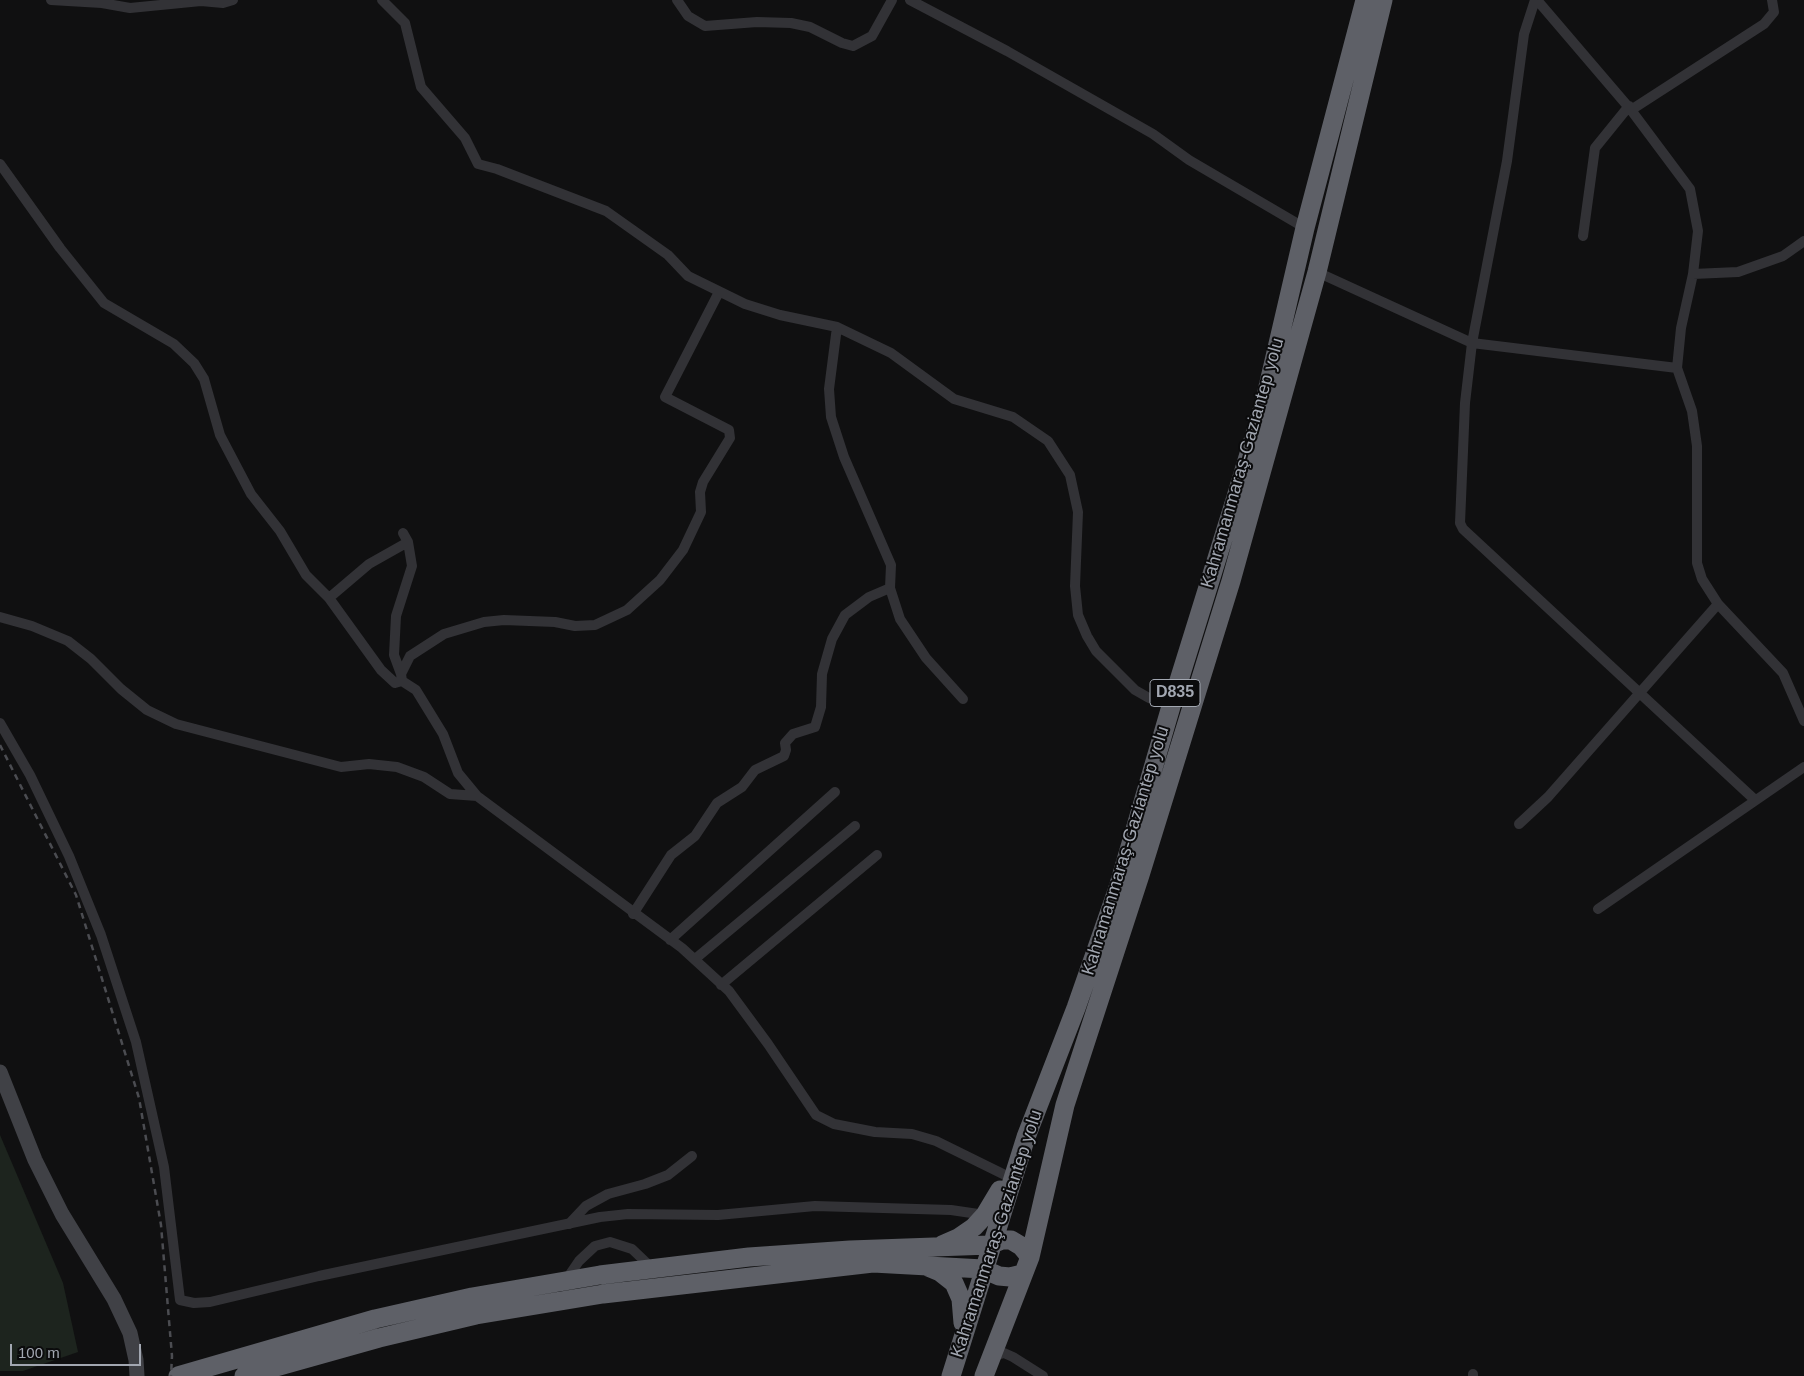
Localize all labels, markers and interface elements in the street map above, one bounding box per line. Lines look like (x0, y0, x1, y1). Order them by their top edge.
street label: Kahramanmaraş-Gaziantep yolu (1197, 335, 1289, 591)
road number: D835 (1150, 680, 1200, 706)
street label: Kahramanmaraş-Gaziantep yolu (1078, 724, 1174, 978)
street label: Kahramanmaraş-Gaziantep yolu (947, 1107, 1047, 1361)
scale bar (12, 1334, 144, 1366)
text: 100 m (18, 1344, 60, 1361)

